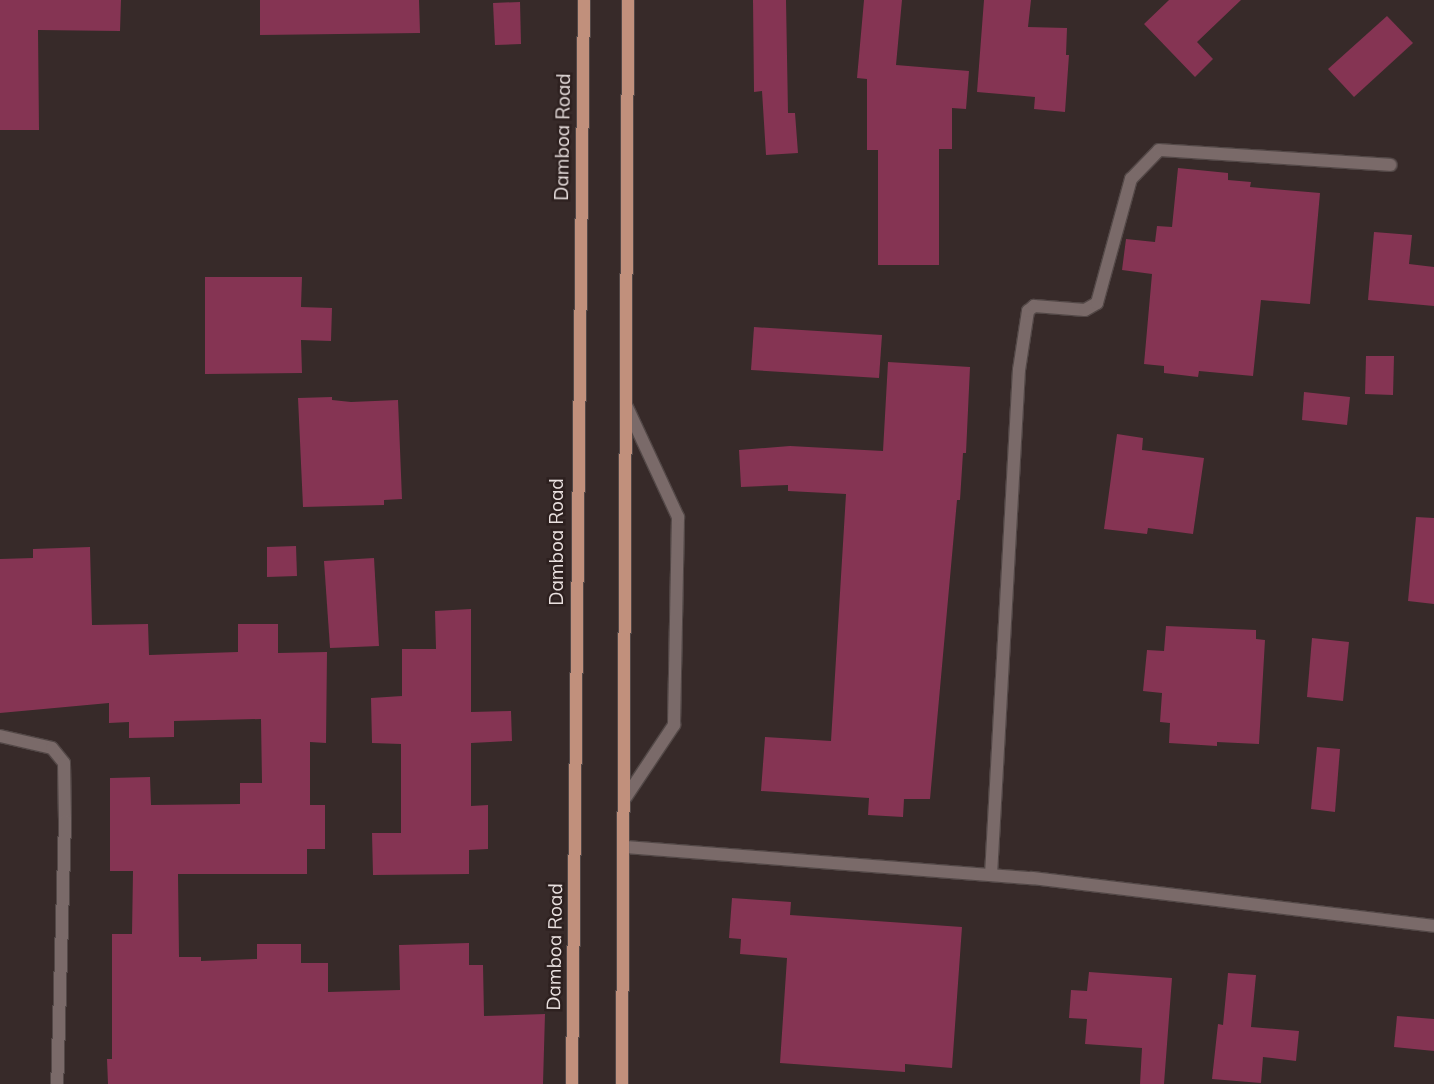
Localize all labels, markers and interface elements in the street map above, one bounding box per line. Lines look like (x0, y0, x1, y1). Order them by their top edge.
street label: Damboa Road (550, 73, 576, 201)
street label: Damboa Road (546, 478, 568, 606)
street label: Damboa Road (542, 883, 568, 1011)

